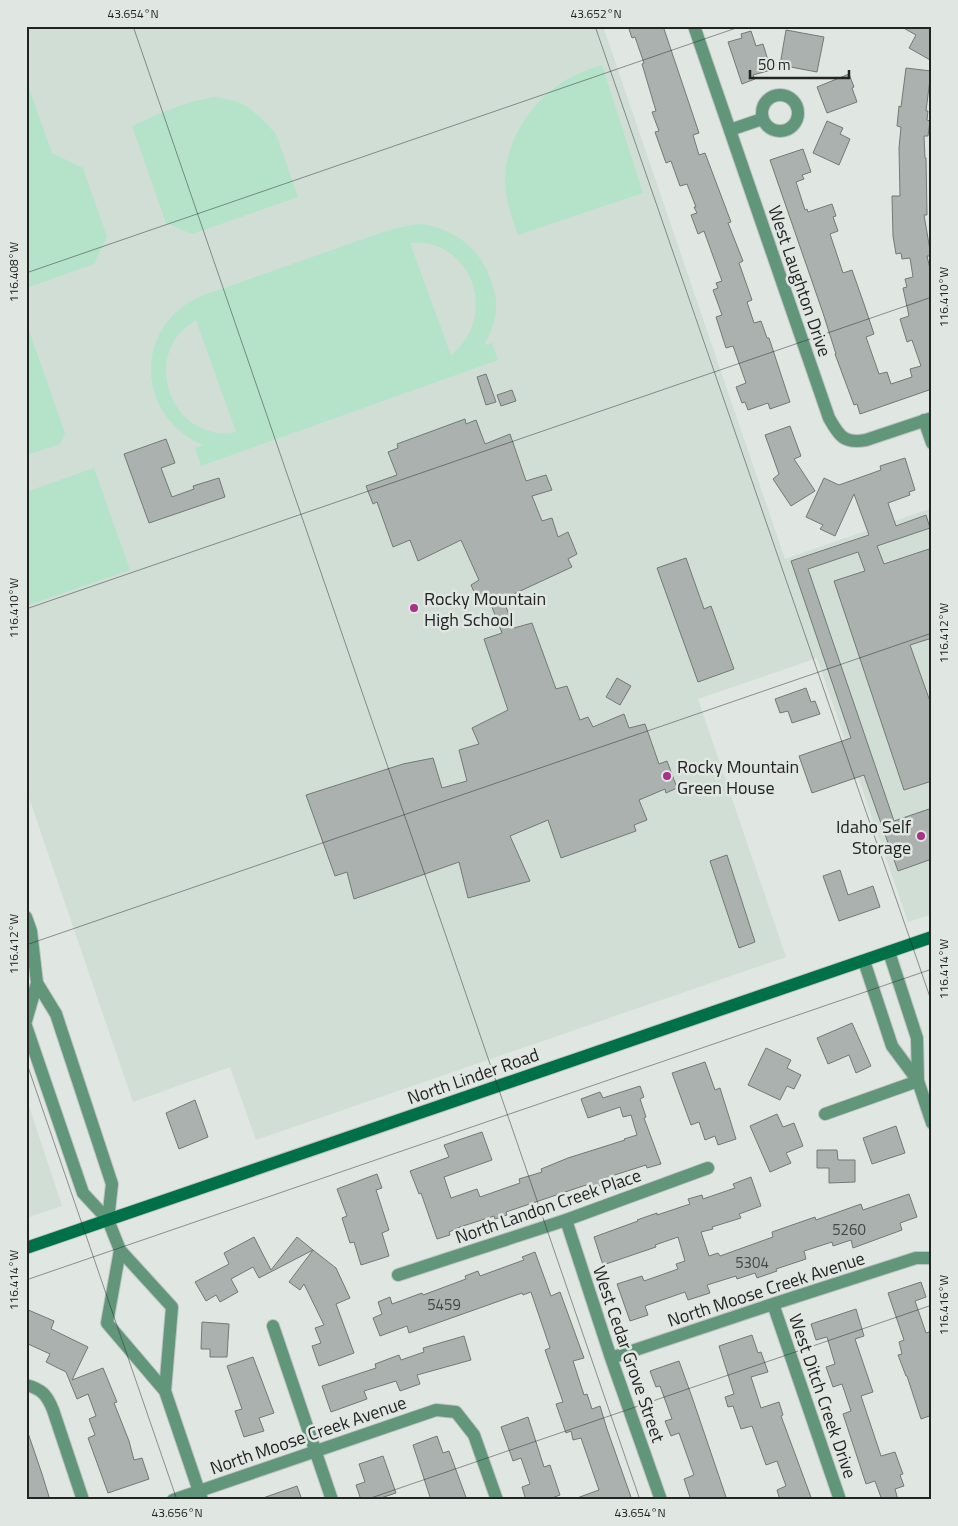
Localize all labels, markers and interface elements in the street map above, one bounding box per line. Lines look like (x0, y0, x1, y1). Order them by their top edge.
text: 43.654°N (107, 4, 159, 23)
text: 43.652°N (570, 4, 622, 23)
scale bar (750, 48, 849, 80)
text: 50 m (758, 53, 791, 76)
street label: West Laughton Drive (761, 202, 839, 360)
text: 116.408°W (4, 242, 23, 302)
text: 116.410°W (934, 267, 953, 327)
text: 116.410°W (4, 578, 23, 638)
place label: Rocky Mountain High School (424, 585, 546, 633)
marker: Rocky Mountain High School (408, 602, 420, 614)
text: 116.412°W (934, 603, 953, 663)
place label: Rocky Mountain Green House (677, 753, 799, 801)
marker: Rocky Mountain Green House (661, 770, 673, 782)
place label: Idaho Self Storage (836, 813, 911, 861)
marker: Idaho Self Storage (915, 830, 927, 842)
text: 116.412°W (4, 914, 23, 974)
text: 116.414°W (934, 939, 953, 999)
street label: North Linder Road (403, 1041, 543, 1111)
street label: North Landon Creek Place (451, 1162, 645, 1250)
house number: 5260 (832, 1218, 866, 1241)
street label: North Moose Creek Avenue (664, 1244, 868, 1334)
text: 116.414°W (4, 1250, 23, 1310)
house number: 5304 (735, 1251, 769, 1274)
street label: West Cedar Grove Street (586, 1262, 672, 1447)
text: 116.416°W (934, 1275, 953, 1335)
house number: 5459 (427, 1293, 461, 1316)
street label: West Ditch Creek Drive (782, 1310, 864, 1482)
street label: North Moose Creek Avenue (206, 1389, 410, 1481)
text: 43.656°N (151, 1503, 203, 1522)
text: 43.654°N (614, 1503, 666, 1522)

